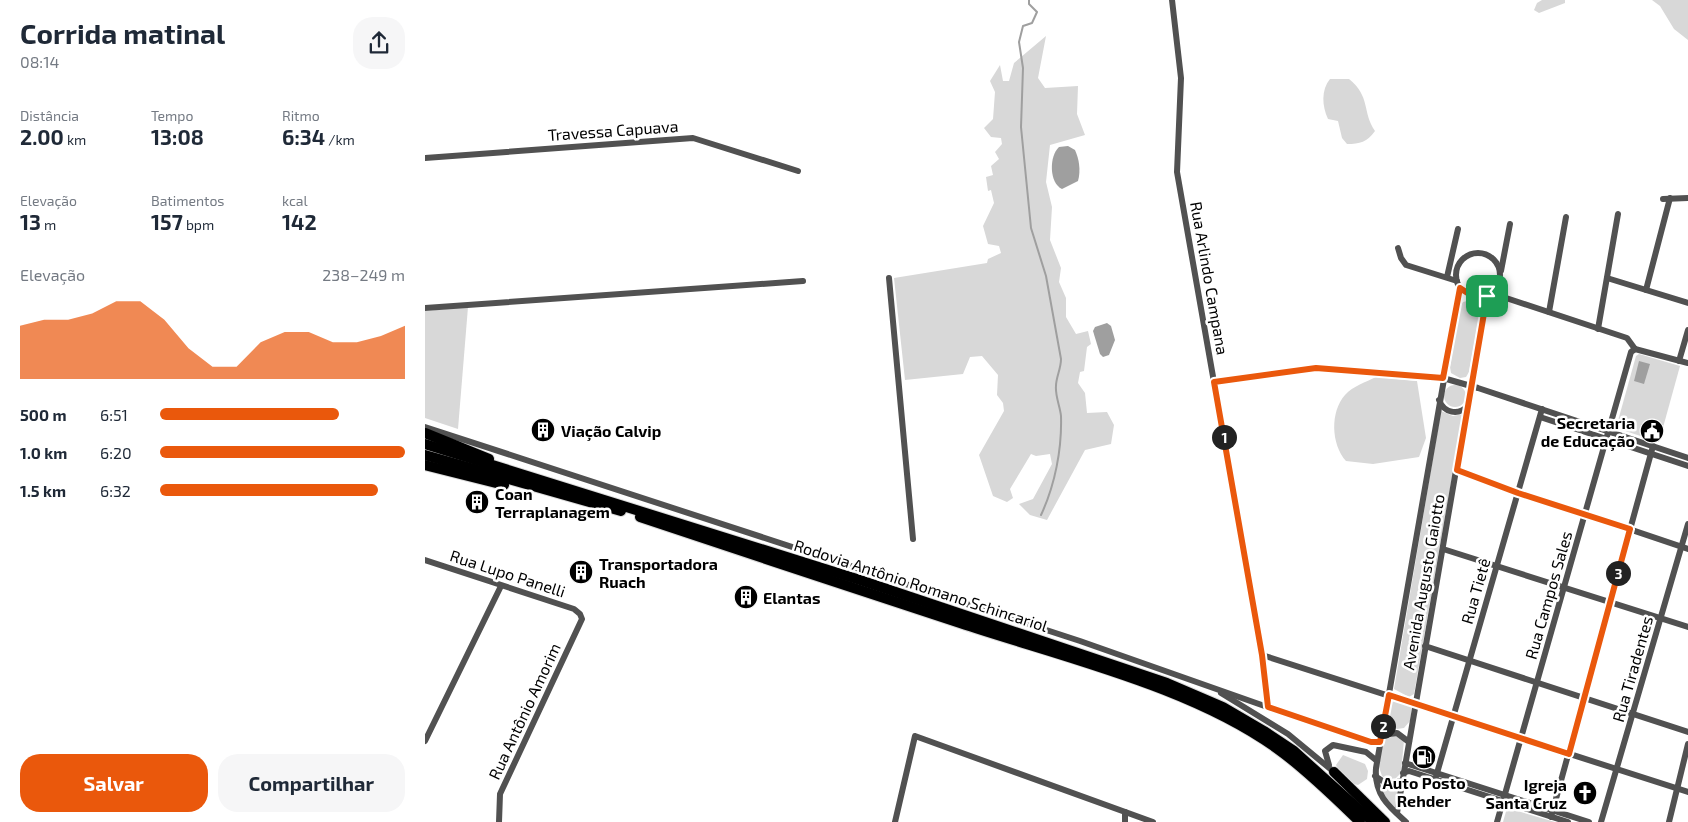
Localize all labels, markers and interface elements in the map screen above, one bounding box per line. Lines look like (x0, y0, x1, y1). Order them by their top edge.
text: Corrida matinal (20, 16, 225, 50)
button: share (353, 17, 405, 69)
text: 08:14 (20, 52, 59, 71)
text: Distância (20, 107, 79, 124)
text: Tempo (151, 107, 193, 124)
text: Ritmo (282, 107, 320, 124)
street label: Travessa Capuava (547, 116, 679, 144)
text: 2.00 (20, 124, 64, 149)
text: 13:08 (151, 124, 204, 149)
text: 6:34 (282, 124, 325, 149)
text: km (64, 131, 86, 148)
text: /km (325, 131, 355, 148)
text: Elevação (20, 192, 77, 209)
text: Batimentos (151, 192, 225, 209)
text: kcal (282, 192, 308, 209)
street label: Rua Arlindo Campana (1187, 200, 1233, 356)
text: 13 (20, 209, 41, 234)
text: 157 (151, 209, 183, 234)
text: 142 (282, 209, 317, 234)
text: m (41, 216, 56, 233)
text: bpm (183, 216, 214, 233)
text: Elevação (20, 265, 85, 284)
text: 238–249 m (322, 265, 405, 284)
pin (1466, 275, 1508, 317)
icon: arrive (1473, 282, 1501, 310)
text: 500 m (20, 405, 67, 424)
text: 6:51 (100, 405, 128, 424)
place label: Secretaria de Educação (1541, 413, 1635, 452)
building icon: Viação Calvip (530, 417, 556, 443)
public building icon: Secretaria de Educação (1639, 418, 1665, 444)
place label: Viação Calvip (561, 421, 661, 442)
pin: 1 (1211, 424, 1237, 450)
text: 1 (1221, 429, 1228, 446)
text: 1.0 km (20, 443, 67, 462)
text: 6:20 (100, 443, 132, 462)
text: 1.5 km (20, 481, 66, 500)
text: 6:32 (100, 481, 131, 500)
place label: Coan Terraplanagem (495, 484, 610, 521)
building icon: Coan Terraplanagem (464, 489, 490, 515)
street label: Avenida Augusto Gaiotto (1398, 493, 1448, 671)
street label: Rua Campos Sales (1521, 529, 1575, 661)
street label: Rodovia Antônio Romano Schincariol (792, 535, 1050, 635)
street label: Rua Lupo Panelli (448, 545, 568, 601)
place label: Transportadora Ruach (599, 554, 718, 591)
street label: Rua Tietê (1457, 556, 1493, 626)
building icon: Transportadora Ruach (568, 559, 594, 585)
pin: 3 (1605, 560, 1631, 586)
text: 3 (1615, 565, 1622, 582)
building icon: Elantas (733, 584, 759, 610)
place label: Elantas (763, 588, 820, 607)
street label: Rua Tiradentes (1608, 614, 1656, 724)
street label: Rua Antônio Amorim (484, 640, 564, 782)
pin: 2 (1371, 714, 1395, 738)
text: 2 (1379, 718, 1388, 735)
fuel station icon: Auto Posto Rehder (1411, 744, 1437, 770)
button: Salvar (20, 754, 208, 812)
button: Compartilhar (218, 754, 405, 812)
place label: Auto Posto Rehder (1382, 773, 1466, 810)
place label: Igreja Santa Cruz (1486, 775, 1567, 812)
church icon: Igreja Santa Cruz (1572, 780, 1598, 806)

